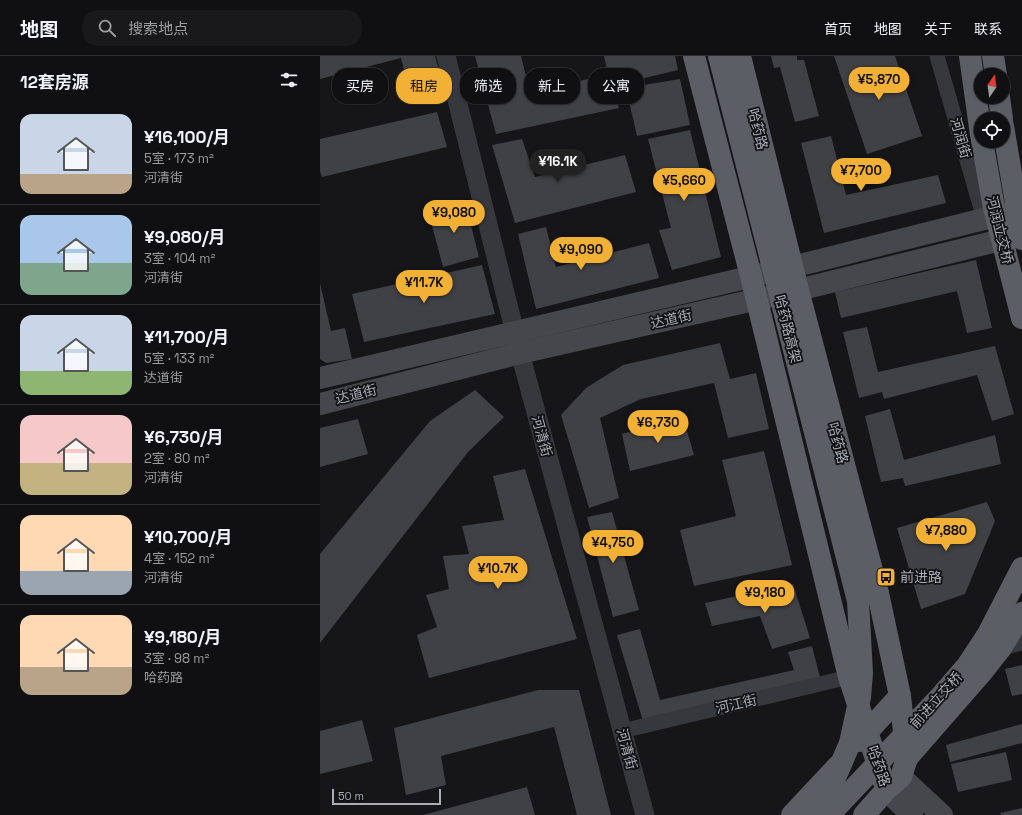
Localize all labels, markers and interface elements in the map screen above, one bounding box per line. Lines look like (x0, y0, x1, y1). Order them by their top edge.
search box (82, 10, 362, 46)
text: 地图 (20, 17, 58, 42)
icon: search (96, 17, 118, 39)
text: 搜索地点 (128, 19, 188, 38)
text: 首页 (824, 20, 852, 38)
text: 地图 (874, 20, 902, 38)
text: 关于 (924, 20, 952, 38)
text: 联系 (974, 20, 1002, 38)
pin: ¥5,870 (846, 67, 912, 101)
chip: 买房 (332, 68, 388, 104)
chip: 租房 (396, 68, 452, 104)
chip: 筛选 (460, 68, 516, 104)
chip: 新上 (524, 68, 580, 104)
chip: 公寓 (588, 68, 644, 104)
north arrow (974, 68, 1010, 104)
map controls (974, 68, 1010, 148)
icon: filters (278, 69, 300, 91)
text: 12套房源 (20, 71, 89, 93)
text: ¥5,870 (858, 71, 900, 88)
street label: 哈药路 (744, 106, 772, 152)
button: locate (974, 112, 1010, 148)
street label: 河润街 (947, 115, 975, 161)
text: ¥16,100/月 (144, 126, 230, 148)
icon: home (52, 130, 100, 178)
pin: ¥16.1K (525, 149, 591, 183)
text: 5室 · 173 m² (144, 150, 214, 167)
text: ¥16.1K (538, 153, 578, 170)
pin: ¥7,700 (828, 158, 894, 192)
text: ¥7,700 (840, 162, 882, 179)
pin: ¥5,660 (651, 168, 717, 202)
text: 河清街 (144, 169, 183, 186)
text: ¥5,660 (662, 172, 706, 189)
street label: 河润立交桥 (983, 194, 1017, 266)
pin: ¥9,080 (421, 200, 487, 234)
text: ¥9,080 (432, 204, 476, 221)
text: ¥9,080/月 (144, 226, 226, 248)
icon: home (52, 231, 100, 279)
pin: ¥9,090 (548, 237, 614, 271)
text: ¥9,090 (559, 241, 603, 258)
text: 3室 · 104 m² (144, 250, 215, 267)
text: 河清街 (144, 269, 183, 286)
pin: ¥11.7K (391, 270, 457, 304)
text: ¥11.7K (405, 274, 443, 291)
street label: 哈药路高架 (771, 293, 805, 365)
street label: 达道街 (649, 306, 693, 332)
text: ¥11,700/月 (144, 326, 229, 348)
icon: home (52, 331, 100, 379)
text: 5室 · 133 m² (144, 350, 214, 367)
text: 达道街 (144, 369, 183, 386)
street label: 达道街 (333, 380, 379, 408)
pin: ¥6,730 (625, 410, 691, 444)
street label: 河清街 (528, 413, 556, 459)
text: ¥6,730 (637, 414, 679, 431)
street label: 哈药路 (824, 420, 852, 466)
text: ¥6,730/月 (144, 426, 224, 448)
icon: home (52, 431, 100, 479)
text: 2室 · 80 m² (144, 450, 210, 467)
text: 河清街 (144, 469, 183, 486)
pin: ¥7,880 (913, 518, 979, 552)
text: ¥7,880 (925, 522, 967, 539)
text: ¥10,700/月 (144, 526, 232, 548)
pin: ¥4,750 (580, 530, 646, 564)
icon: home (52, 531, 100, 579)
text: ¥4,750 (591, 534, 635, 551)
text: 4室 · 152 m² (144, 550, 214, 567)
pin: ¥10.7K (465, 556, 531, 590)
text: ¥10.7K (478, 560, 518, 577)
bus stop icon: 前进路 (875, 566, 897, 588)
place label: 前进路 (900, 568, 942, 586)
text: 河清街 (144, 569, 183, 586)
pin: ¥9,180 (732, 580, 798, 614)
text: ¥9,180 (744, 584, 786, 601)
text: ¥9,180/月 (144, 626, 222, 648)
icon: home (52, 631, 100, 679)
text: 3室 · 98 m² (144, 650, 209, 667)
street label: 前进立交桥 (906, 668, 966, 732)
text: 哈药路 (144, 669, 183, 686)
street label: 河江街 (714, 691, 758, 717)
street label: 河清街 (613, 726, 641, 772)
street label: 哈药路 (864, 743, 894, 789)
scale bar (332, 787, 441, 806)
text: 50 m (338, 789, 364, 803)

